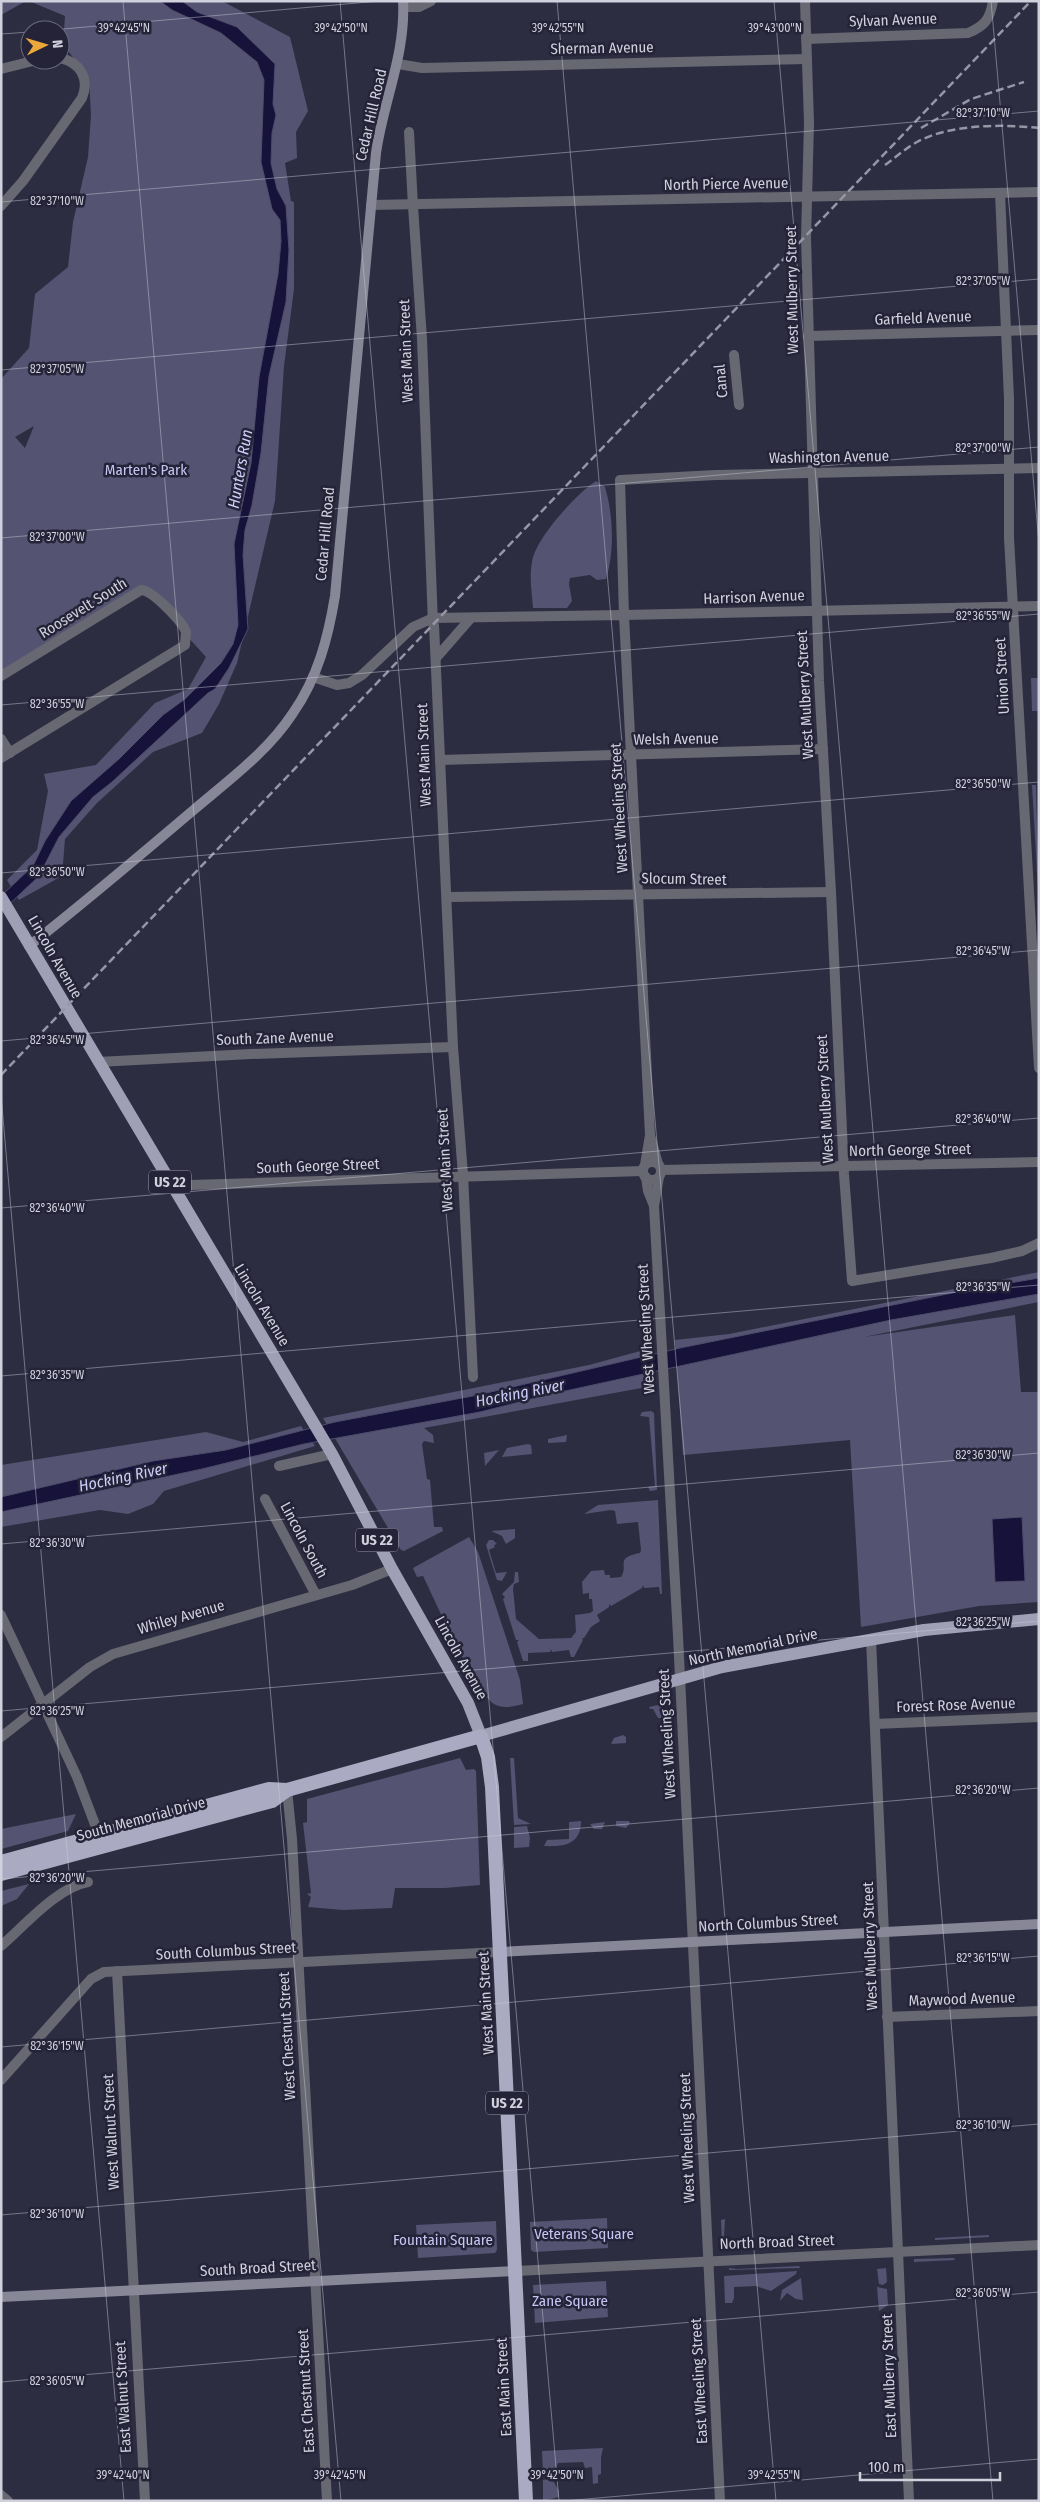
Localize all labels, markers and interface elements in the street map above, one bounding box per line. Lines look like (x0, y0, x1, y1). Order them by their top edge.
street label: Sylvan Avenue (849, 9, 937, 31)
north arrow (20, 20, 70, 70)
text: 39°42'45"N (98, 21, 150, 35)
text: 39°42'50"N (314, 21, 368, 35)
text: 39°42'55"N (532, 21, 584, 35)
text: 39°43'00"N (748, 21, 802, 35)
street label: Sherman Avenue (550, 38, 654, 58)
text: N (49, 39, 66, 49)
street label: Cedar Hill Road (352, 67, 390, 163)
text: 82°37'10"W (956, 106, 1010, 120)
street label: North Pierce Avenue (664, 174, 788, 194)
text: 82°37'10"W (30, 194, 84, 208)
street label: West Mulberry Street (782, 225, 802, 355)
text: 82°37'05"W (956, 274, 1010, 288)
street label: West Main Street (395, 299, 417, 403)
street label: Garfield Avenue (874, 307, 972, 329)
text: 82°37'05"W (30, 362, 84, 376)
street label: Canal (711, 363, 731, 399)
water label: Hunters Run (224, 428, 256, 510)
text: 82°37'00"W (955, 441, 1011, 455)
street label: Washington Avenue (769, 447, 889, 467)
park label: Marten's Park (105, 461, 187, 479)
street label: Cedar Hill Road (312, 486, 338, 582)
text: 82°37'00"W (29, 530, 85, 544)
street label: Roosevelt South (36, 574, 130, 642)
street label: Harrison Avenue (703, 586, 805, 608)
text: 82°36'55"W (956, 609, 1010, 623)
street label: West Mulberry Street (793, 630, 817, 760)
street label: Union Street (991, 637, 1013, 715)
text: 82°36'55"W (30, 697, 84, 711)
street label: West Main Street (413, 703, 435, 807)
street label: Welsh Avenue (633, 729, 719, 749)
street label: West Wheeling Street (607, 742, 631, 874)
text: 82°36'50"W (955, 777, 1011, 791)
text: 82°36'50"W (29, 865, 85, 879)
street label: Slocum Street (641, 869, 727, 889)
street label: Lincoln Avenue (24, 912, 86, 1002)
text: 82°36'45"W (956, 944, 1010, 958)
street label: South Zane Avenue (216, 1027, 334, 1049)
text: 82°36'45"W (30, 1033, 84, 1047)
street label: West Mulberry Street (813, 1034, 837, 1164)
street label: West Main Street (433, 1108, 457, 1212)
text: 82°36'40"W (955, 1112, 1011, 1126)
street label: North George Street (849, 1140, 971, 1160)
street label: South George Street (256, 1155, 380, 1177)
road number: US 22 (149, 1170, 191, 1194)
text: 82°36'40"W (29, 1201, 85, 1215)
street label: Lincoln Avenue (230, 1261, 294, 1349)
street label: West Wheeling Street (634, 1263, 658, 1395)
text: 82°36'35"W (956, 1280, 1010, 1294)
text: 82°36'35"W (30, 1368, 84, 1382)
water label: Hocking River (474, 1375, 567, 1411)
text: 82°36'30"W (955, 1448, 1011, 1462)
water label: Hocking River (77, 1458, 170, 1496)
street label: Lincoln South (276, 1499, 332, 1581)
road number: US 22 (356, 1528, 398, 1552)
text: 82°36'30"W (29, 1536, 85, 1550)
street label: Whiley Avenue (136, 1596, 226, 1638)
street label: Lincoln Avenue (431, 1613, 491, 1703)
text: 82°36'25"W (956, 1615, 1010, 1629)
street label: North Memorial Drive (687, 1625, 819, 1669)
street label: West Wheeling Street (655, 1668, 679, 1800)
street label: Forest Rose Avenue (896, 1694, 1016, 1716)
text: 82°36'25"W (30, 1704, 84, 1718)
text: 82°36'20"W (955, 1783, 1011, 1797)
street label: South Memorial Drive (75, 1793, 207, 1845)
text: 82°36'20"W (29, 1871, 85, 1885)
street label: West Mulberry Street (859, 1881, 881, 2011)
street label: North Columbus Street (698, 1910, 838, 1936)
street label: South Columbus Street (155, 1938, 297, 1964)
street label: West Main Street (474, 1951, 498, 2055)
text: 82°36'15"W (956, 1951, 1010, 1965)
street label: West Chestnut Street (275, 1971, 299, 2101)
street label: Maywood Avenue (908, 1988, 1016, 2010)
text: 82°36'15"W (30, 2039, 84, 2053)
street label: West Wheeling Street (676, 2072, 698, 2203)
street label: West Walnut Street (99, 2073, 123, 2191)
road number: US 22 (486, 2092, 528, 2114)
text: 82°36'10"W (956, 2118, 1010, 2132)
text: 82°36'10"W (30, 2207, 84, 2221)
park label: Veterans Square (534, 2225, 634, 2243)
park label: Fountain Square (393, 2231, 493, 2249)
street label: North Broad Street (719, 2231, 835, 2253)
street label: South Broad Street (200, 2256, 317, 2280)
text: 82°36'05"W (955, 2286, 1011, 2300)
park label: Zane Square (532, 2292, 608, 2310)
street label: East Mulberry Street (878, 2313, 900, 2438)
street label: East Wheeling Street (687, 2318, 711, 2444)
street label: East Chestnut Street (294, 2328, 318, 2453)
street label: East Main Street (492, 2337, 516, 2437)
street label: East Walnut Street (111, 2341, 135, 2453)
text: 82°36'05"W (29, 2374, 85, 2388)
scale bar (860, 2450, 1000, 2482)
text: 100 m (868, 2458, 905, 2476)
text: 39°42'40"N (96, 2468, 150, 2482)
text: 39°42'45"N (314, 2468, 366, 2482)
text: 39°42'50"N (530, 2468, 584, 2482)
text: 39°42'55"N (748, 2468, 800, 2482)

